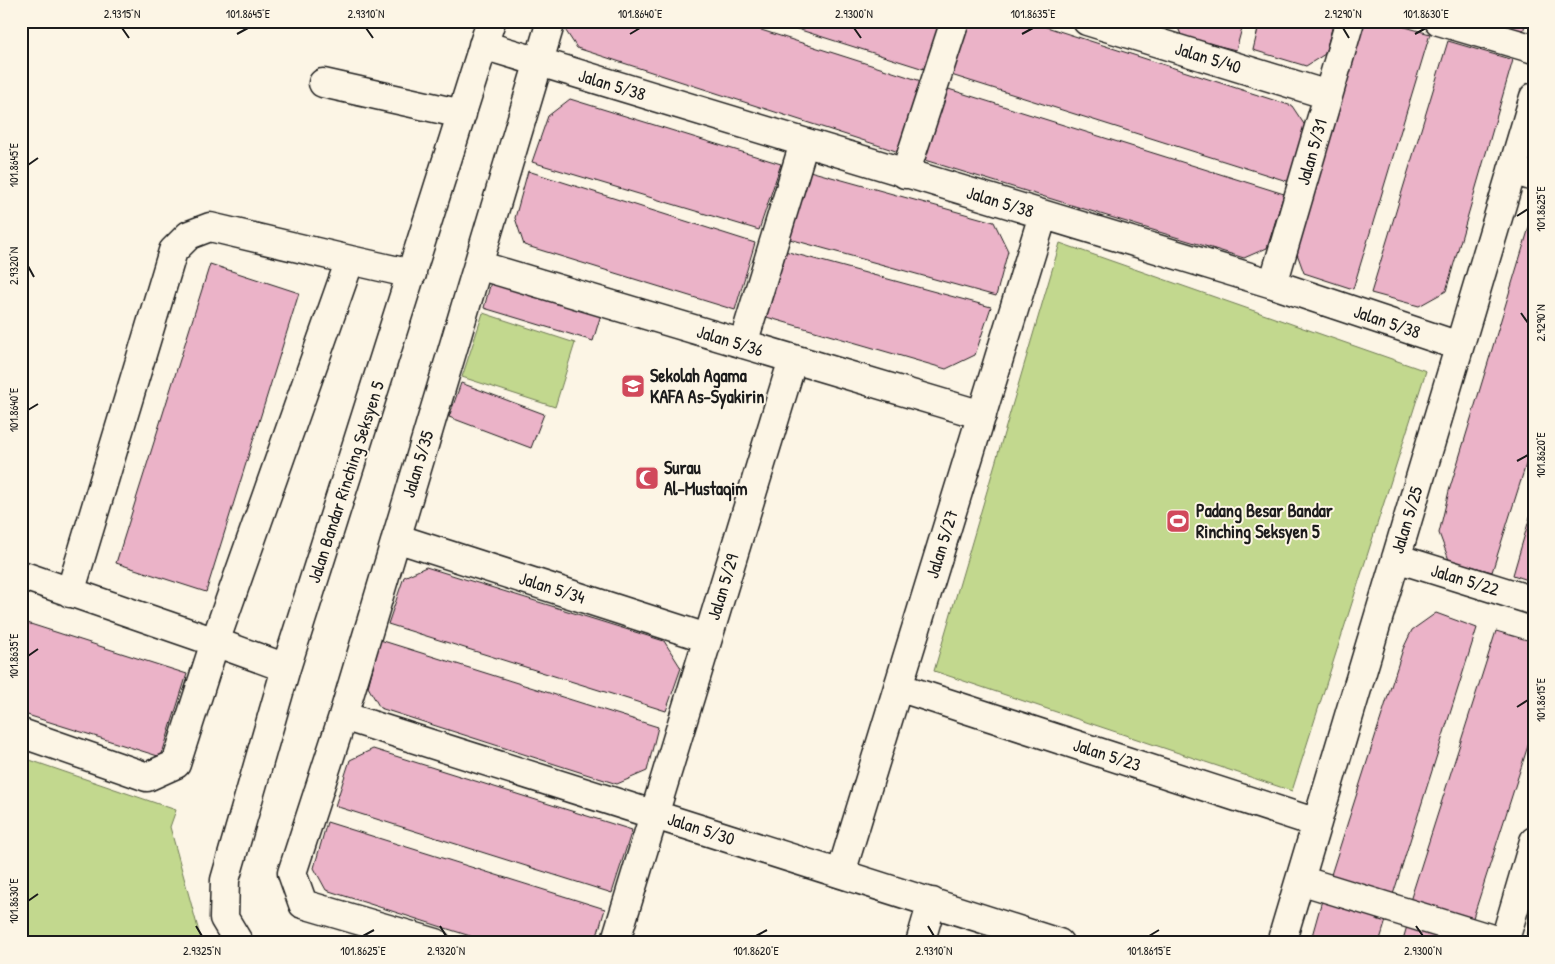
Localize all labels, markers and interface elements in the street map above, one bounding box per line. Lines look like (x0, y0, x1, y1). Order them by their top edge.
text: 2.9315°N (104, 5, 140, 22)
text: 101.8645°E (226, 5, 271, 22)
text: 2.9310°N (348, 5, 384, 22)
text: 101.8640°E (618, 5, 663, 22)
text: 2.9300°N (835, 5, 873, 22)
text: 101.8635°E (1010, 5, 1056, 22)
text: 2.9290°N (1324, 5, 1362, 22)
text: 101.8630°E (1403, 5, 1449, 22)
street label: Jalan 5/40 (1172, 36, 1244, 79)
street label: Jalan 5/38 (576, 62, 649, 107)
street label: Jalan 5/31 (1290, 116, 1333, 188)
text: 101.8645°E (5, 142, 22, 187)
street label: Jalan 5/38 (964, 179, 1037, 224)
text: 101.8625°E (1532, 186, 1549, 232)
text: 2.9320°N (5, 247, 22, 285)
street label: Jalan 5/38 (1351, 298, 1424, 345)
text: 2.9290°N (1532, 304, 1549, 342)
street label: Jalan 5/36 (694, 319, 766, 362)
place label: Sekolah Agama KAFA As-Syakirin (650, 363, 764, 410)
school or university icon: Sekolah Agama KAFA As-Syakirin (620, 373, 646, 399)
street label: Jalan Bandar Rinching Seksyen 5 (301, 377, 390, 586)
text: 101.8640°E (5, 387, 22, 432)
street label: Jalan 5/35 (396, 427, 440, 500)
text: 101.8620°E (1532, 431, 1549, 478)
place label: Surau Al-Mustaqim (664, 455, 748, 502)
mosque icon: Surau Al-Mustaqim (634, 465, 660, 491)
street label: Jalan 5/25 (1384, 483, 1429, 557)
place label: Padang Besar Bandar Rinching Seksyen 5 (1196, 498, 1333, 545)
street label: Jalan 5/27 (919, 506, 964, 581)
sports icon: Padang Besar Bandar Rinching Seksyen 5 (1165, 508, 1191, 534)
street label: Jalan 5/29 (701, 550, 745, 623)
street label: Jalan 5/22 (1428, 557, 1503, 602)
street label: Jalan 5/34 (516, 565, 589, 610)
text: 101.8635°E (5, 633, 22, 679)
text: 101.8615°E (1532, 677, 1549, 722)
street label: Jalan 5/23 (1070, 732, 1144, 777)
street label: Jalan 5/30 (664, 806, 738, 851)
text: 101.8630°E (5, 878, 22, 924)
text: 2.9325°N (183, 942, 221, 959)
text: 101.8625°E (340, 942, 386, 959)
text: 2.9320°N (427, 942, 465, 959)
text: 101.8620°E (733, 942, 780, 959)
text: 2.9310°N (916, 942, 952, 959)
text: 101.8615°E (1127, 942, 1172, 959)
text: 2.9300°N (1404, 942, 1442, 959)

